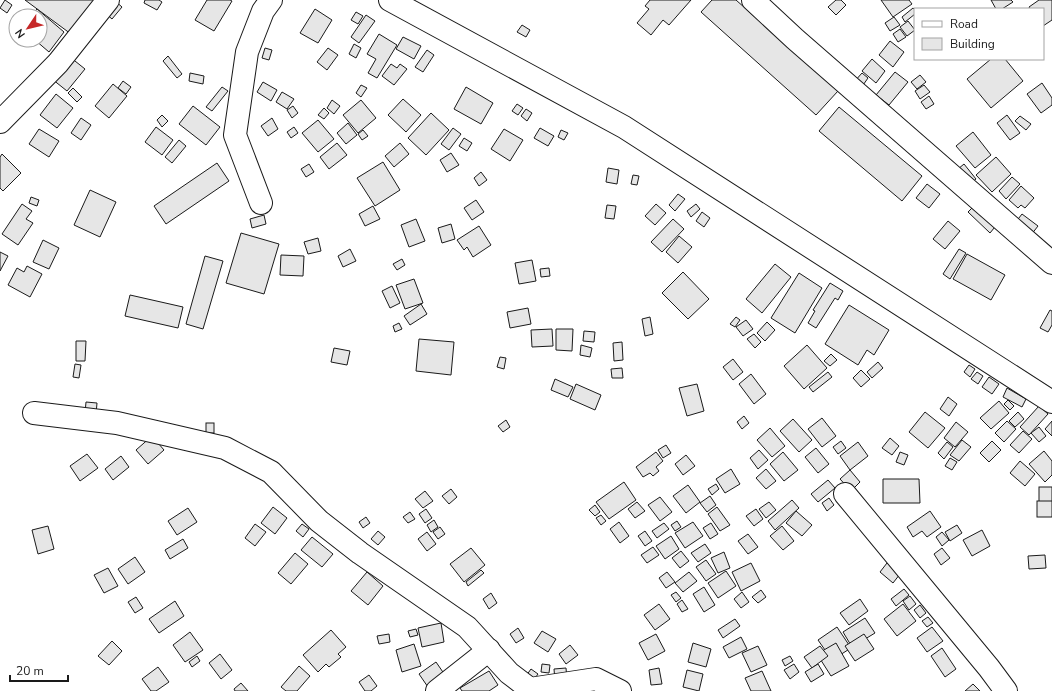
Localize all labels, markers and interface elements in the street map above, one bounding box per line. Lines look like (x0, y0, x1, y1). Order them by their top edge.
north arrow (8, 8, 48, 48)
legend (914, 8, 1044, 60)
text: Road (950, 16, 978, 32)
text: N (12, 26, 29, 41)
text: Building (950, 36, 995, 52)
scale bar (10, 657, 68, 683)
text: 20 m (16, 663, 44, 679)

